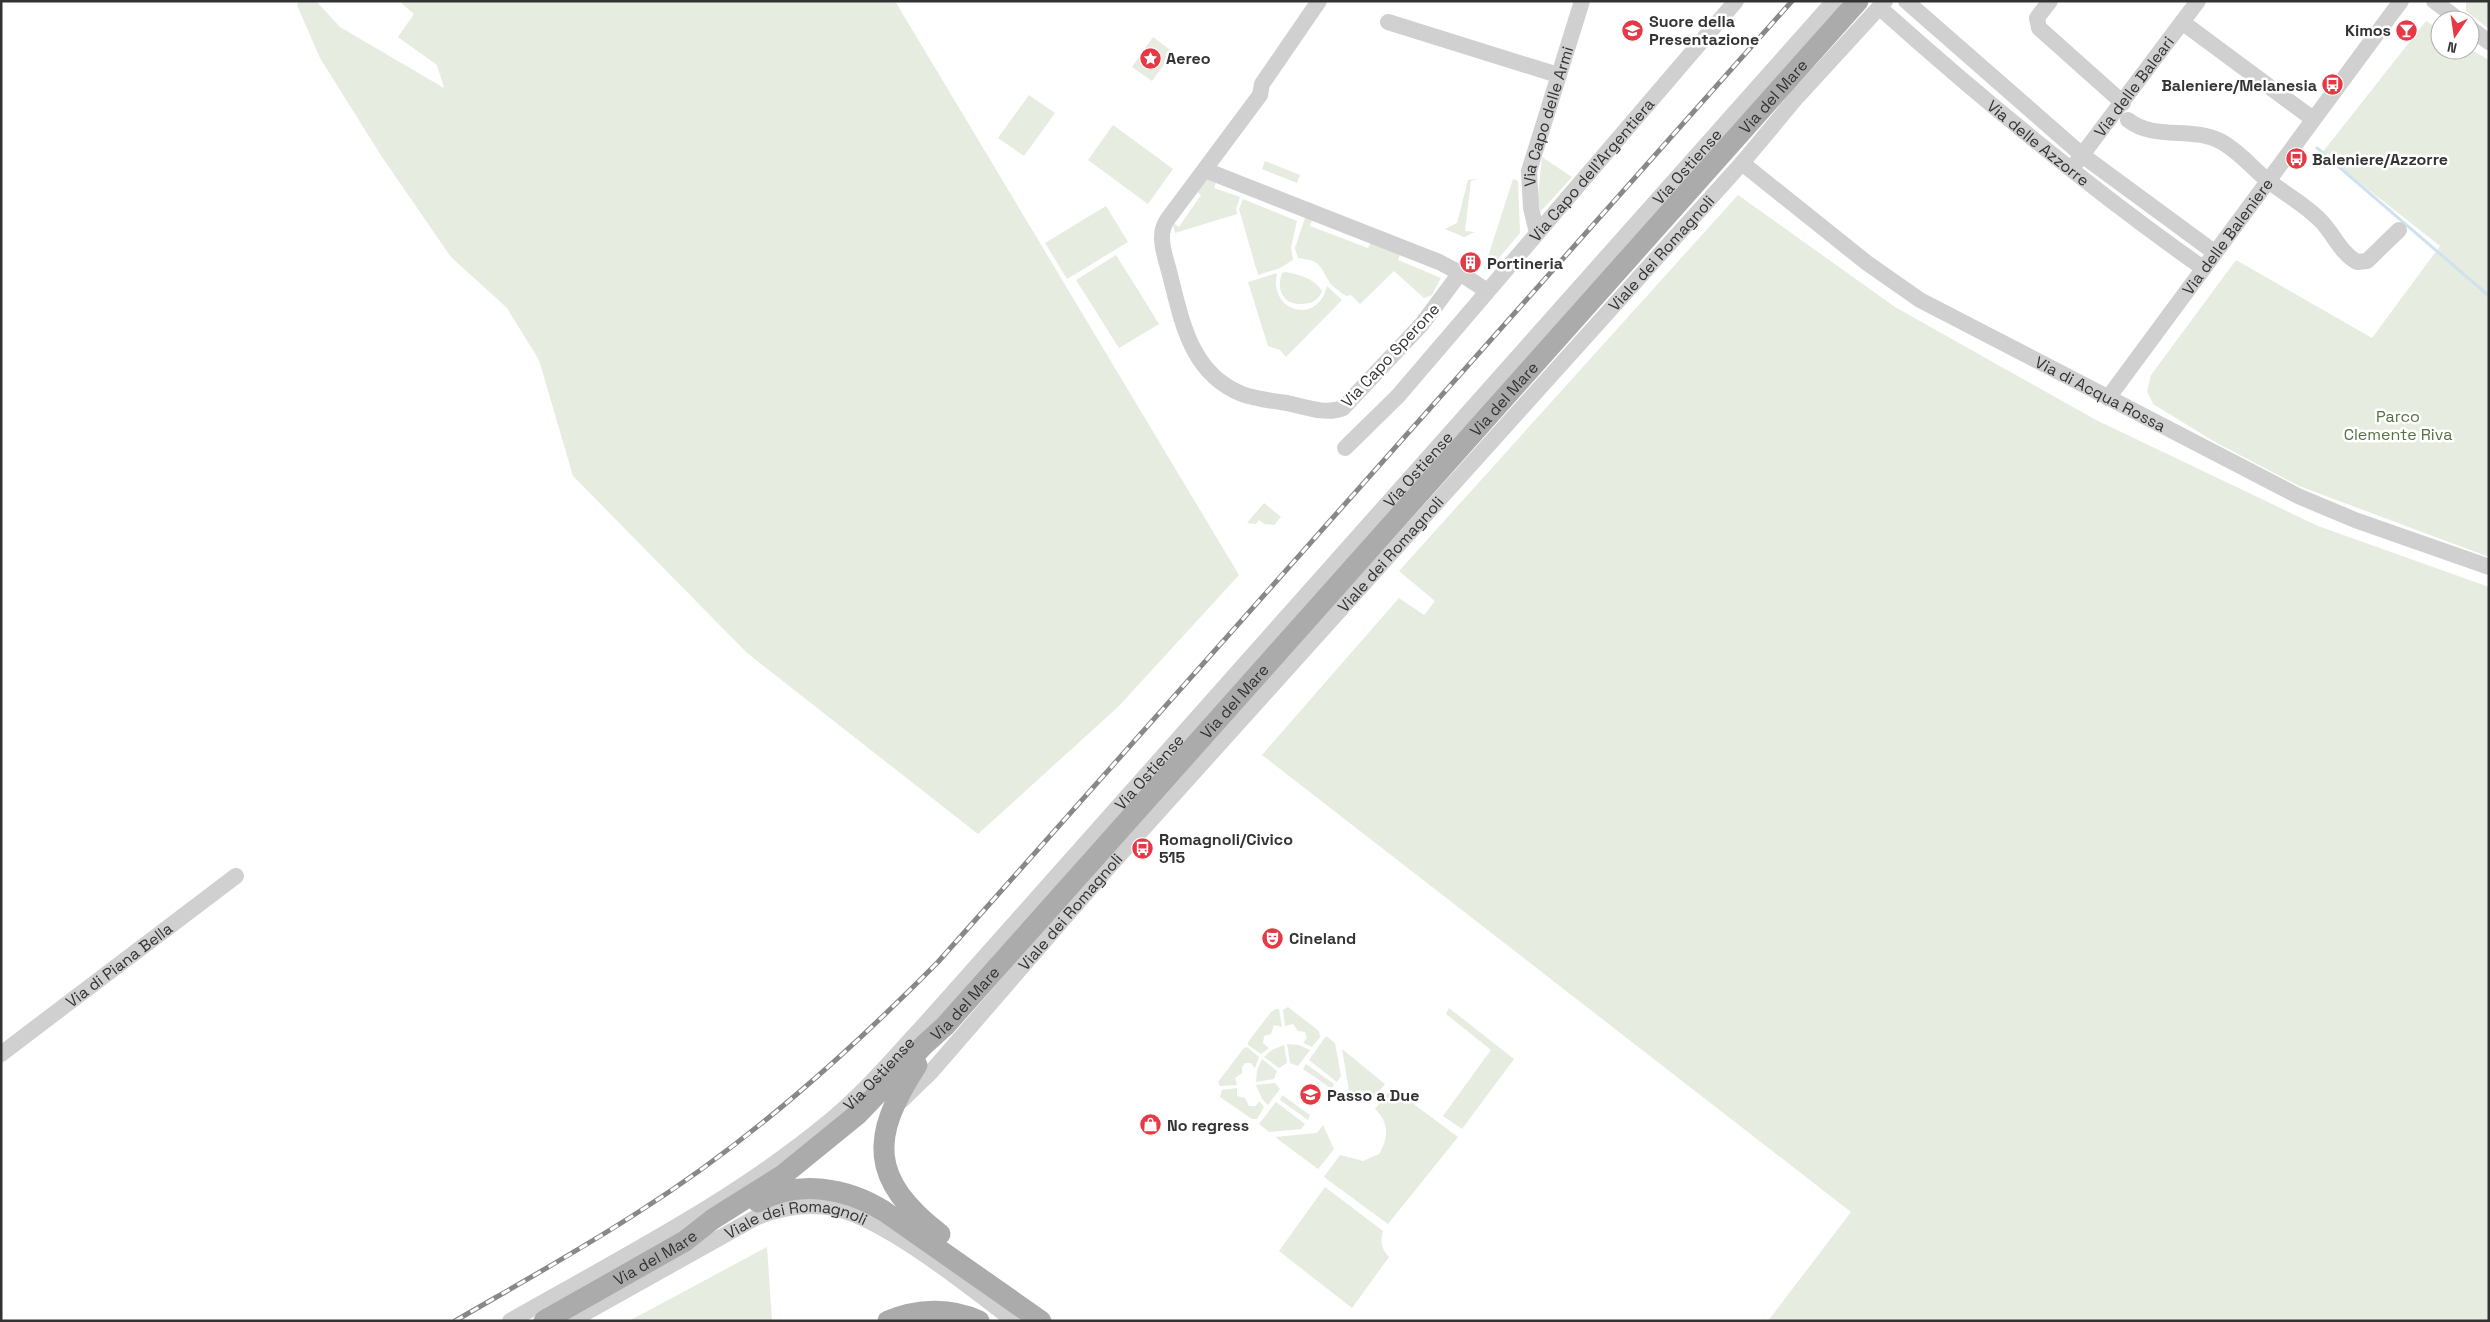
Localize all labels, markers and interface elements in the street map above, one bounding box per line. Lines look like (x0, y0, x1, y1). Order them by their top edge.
north arrow (2430, 10, 2480, 60)
place label: Suore della Presentazione (1649, 11, 1759, 50)
school or university icon: Suore della Presentazione (1621, 18, 1645, 42)
bar icon: Kimos (2395, 18, 2419, 42)
place label: Kimos (2345, 20, 2391, 41)
street label: Via delle Baleari (2089, 32, 2179, 141)
text: N (2445, 38, 2459, 57)
street label: Via Capo delle Armi (1519, 44, 1578, 187)
place icon: Aereo (1138, 46, 1162, 70)
place label: Aereo (1166, 48, 1211, 69)
street label: Via del Mare (1735, 55, 1812, 138)
bus stop icon: Baleniere/Melanesia (2321, 73, 2345, 97)
place label: Baleniere/Melanesia (2161, 75, 2317, 96)
street label: Via Capo dell'Argentiera (1525, 94, 1659, 246)
street label: Via delle Azzorre (1983, 95, 2093, 191)
street label: Via Ostiense (1648, 124, 1727, 209)
bus stop icon: Baleniere/Azzorre (2284, 147, 2308, 171)
place label: Baleniere/Azzorre (2312, 149, 2448, 170)
street label: Via delle Baleniere (2178, 174, 2278, 299)
street label: Viale dei Romagnoli (1604, 191, 1719, 316)
building icon: Portineria (1459, 251, 1483, 275)
place label: Portineria (1487, 253, 1563, 274)
street label: Via Capo Sperone (1337, 299, 1444, 412)
street label: Via di Acqua Rossa (2031, 351, 2169, 437)
street label: Via del Mare (1465, 357, 1543, 441)
park label: Parco Clemente Riva (2344, 406, 2452, 445)
street label: Via Ostiense (1379, 427, 1458, 512)
street label: Viale dei Romagnoli (1333, 492, 1448, 617)
street label: Via del Mare (1196, 660, 1274, 743)
street label: Via Ostiense (1110, 730, 1189, 815)
place label: Romagnoli/Civico 515 (1159, 829, 1293, 868)
bus stop icon: Romagnoli/Civico 515 (1131, 836, 1155, 860)
street label: Viale dei Romagnoli (1014, 849, 1127, 975)
street label: Via di Piana Bella (62, 918, 177, 1012)
theatre icon: Cineland (1261, 926, 1285, 950)
place label: Cineland (1289, 928, 1356, 949)
street label: Via del Mare (926, 962, 1004, 1045)
street label: Via Ostiense (839, 1032, 919, 1115)
school or university icon: Passo a Due (1299, 1083, 1323, 1107)
place label: Passo a Due (1327, 1085, 1419, 1106)
shop icon: No regress (1139, 1113, 1163, 1137)
place label: No regress (1167, 1115, 1249, 1136)
street label: Viale dei Romagnoli (721, 1196, 871, 1244)
street label: Via del Mare (610, 1225, 702, 1290)

